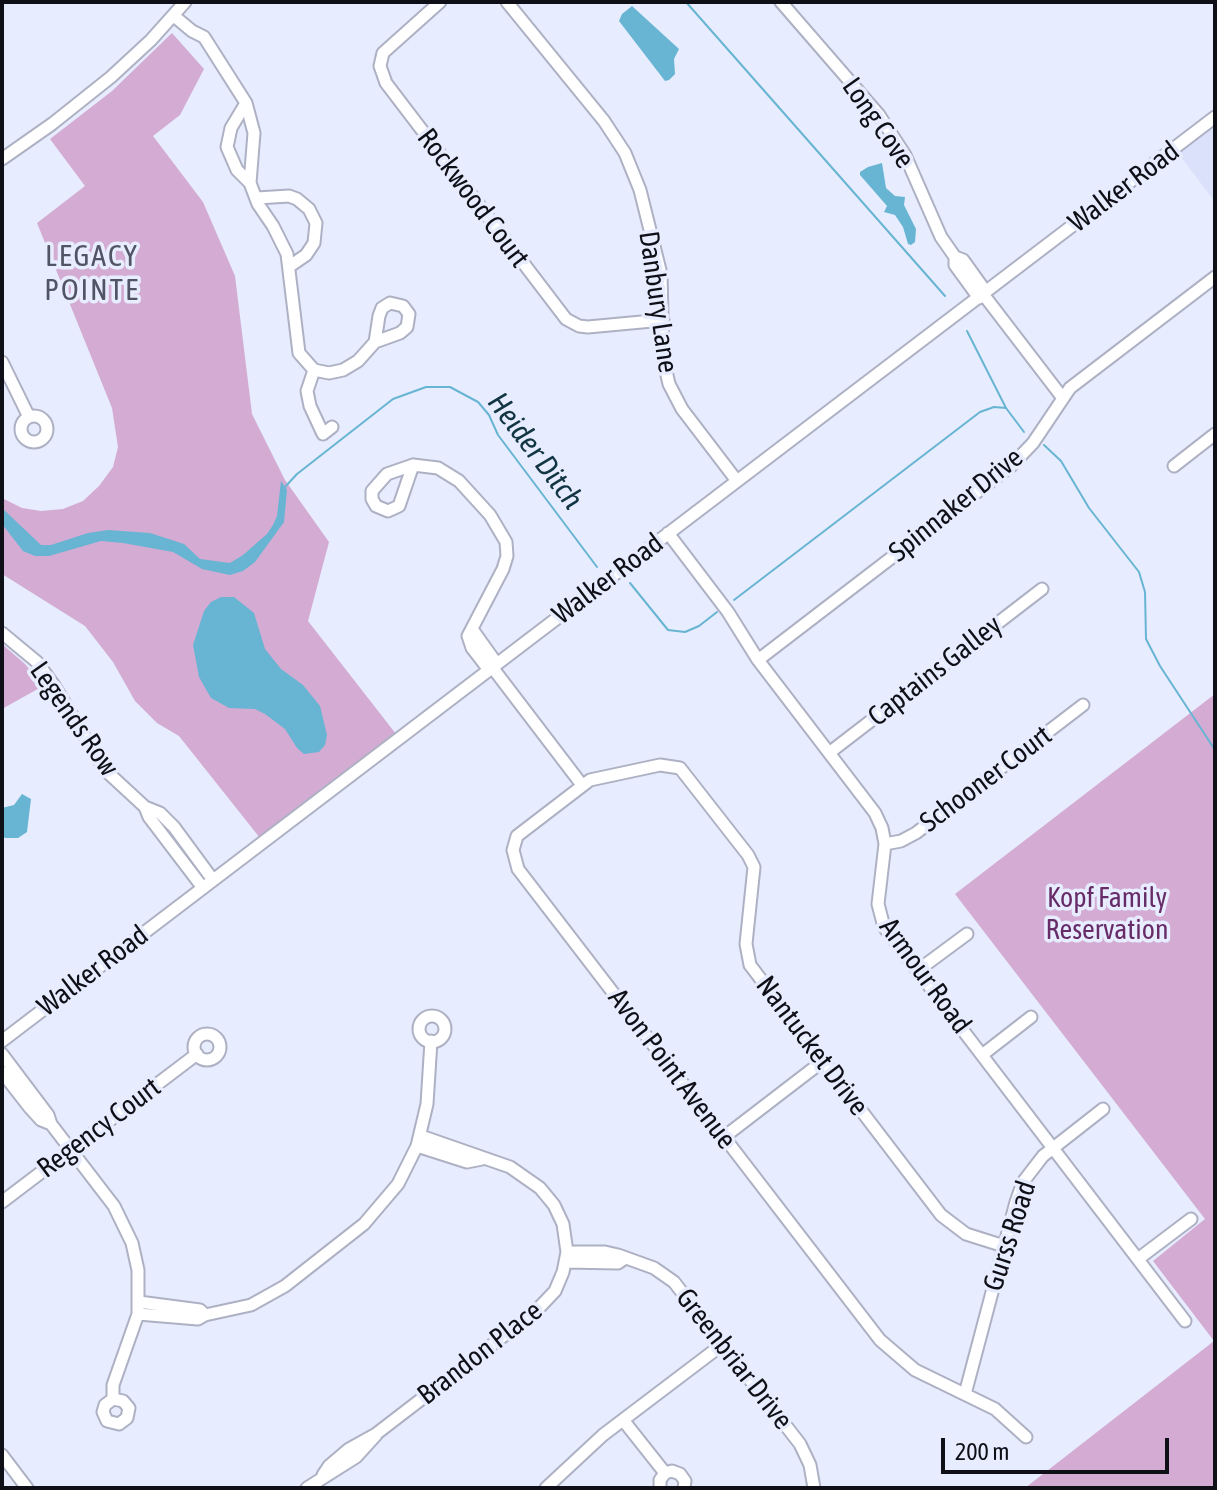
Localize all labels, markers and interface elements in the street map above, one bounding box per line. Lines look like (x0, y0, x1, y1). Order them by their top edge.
street label: Long Cove (835, 71, 921, 175)
street label: Rockwood Court (410, 122, 536, 274)
street label: Walker Road (1062, 134, 1186, 240)
street label: Danbury Lane (631, 229, 685, 375)
district label: LEGACY POINTE (44, 239, 140, 310)
water label: Heider Ditch (480, 386, 590, 516)
street label: Spinnaker Drive (882, 441, 1030, 569)
street label: Walker Road (546, 526, 670, 632)
street label: Captains Galley (862, 608, 1008, 734)
street label: Legends Row (22, 655, 126, 783)
street label: Schooner Court (914, 719, 1058, 839)
park label: Kopf Family Reservation (1045, 881, 1169, 947)
street label: Armour Road (872, 912, 978, 1040)
street label: Walker Road (31, 918, 155, 1024)
street label: Nantucket Drive (749, 970, 875, 1122)
street label: Avon Point Avenue (601, 982, 743, 1156)
street label: Regency Court (31, 1071, 167, 1185)
street label: Gurss Road (976, 1177, 1044, 1295)
street label: Greenbriar Drive (669, 1282, 799, 1436)
street label: Brandon Place (411, 1294, 549, 1412)
scale bar (945, 1422, 1173, 1472)
text: 200 m (955, 1438, 1009, 1465)

